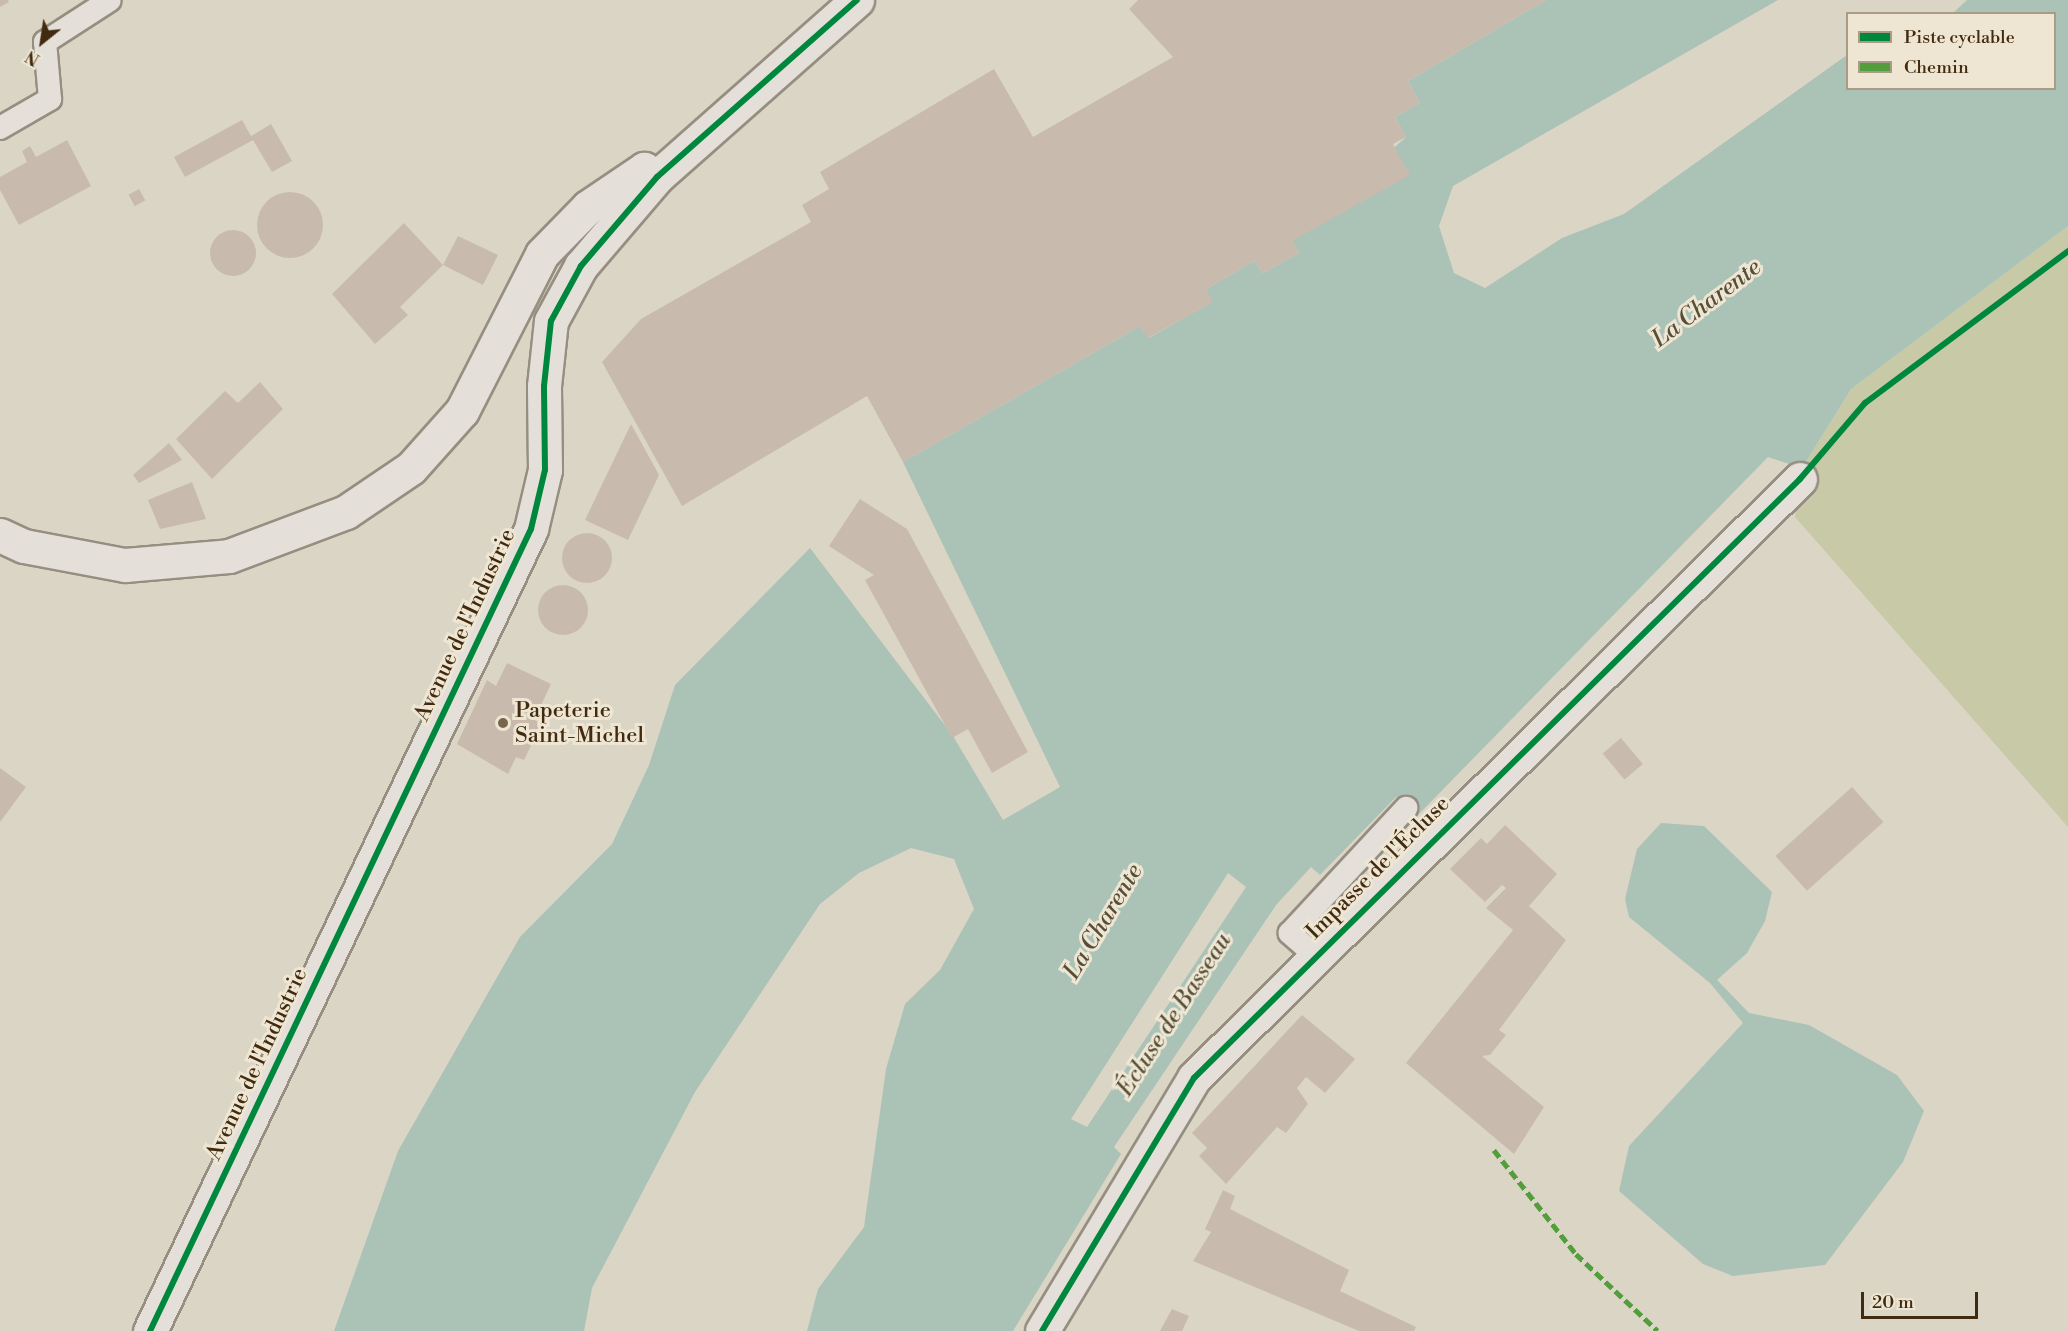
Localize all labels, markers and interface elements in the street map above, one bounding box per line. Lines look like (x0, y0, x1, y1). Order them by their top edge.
north arrow (12, 12, 72, 72)
legend (1846, 12, 2056, 90)
text: Piste cyclable (1904, 26, 2015, 49)
text: N (23, 46, 43, 69)
text: Chemin (1904, 56, 1969, 79)
water label: La Charente (1647, 254, 1767, 354)
street label: Avenue de l'Industrie (409, 525, 521, 725)
place label: Papeterie Saint-Michel (515, 697, 644, 748)
marker: Papeterie Saint-Michel (496, 716, 510, 730)
street label: Impasse de l'Écluse (1301, 791, 1455, 945)
water label: La Charente (1058, 859, 1150, 985)
water label: Écluse de Basseau (1112, 928, 1238, 1102)
street label: Avenue de l'Industrie (201, 964, 313, 1164)
scale bar (1864, 1280, 1981, 1318)
text: 20 m (1872, 1291, 1914, 1314)

